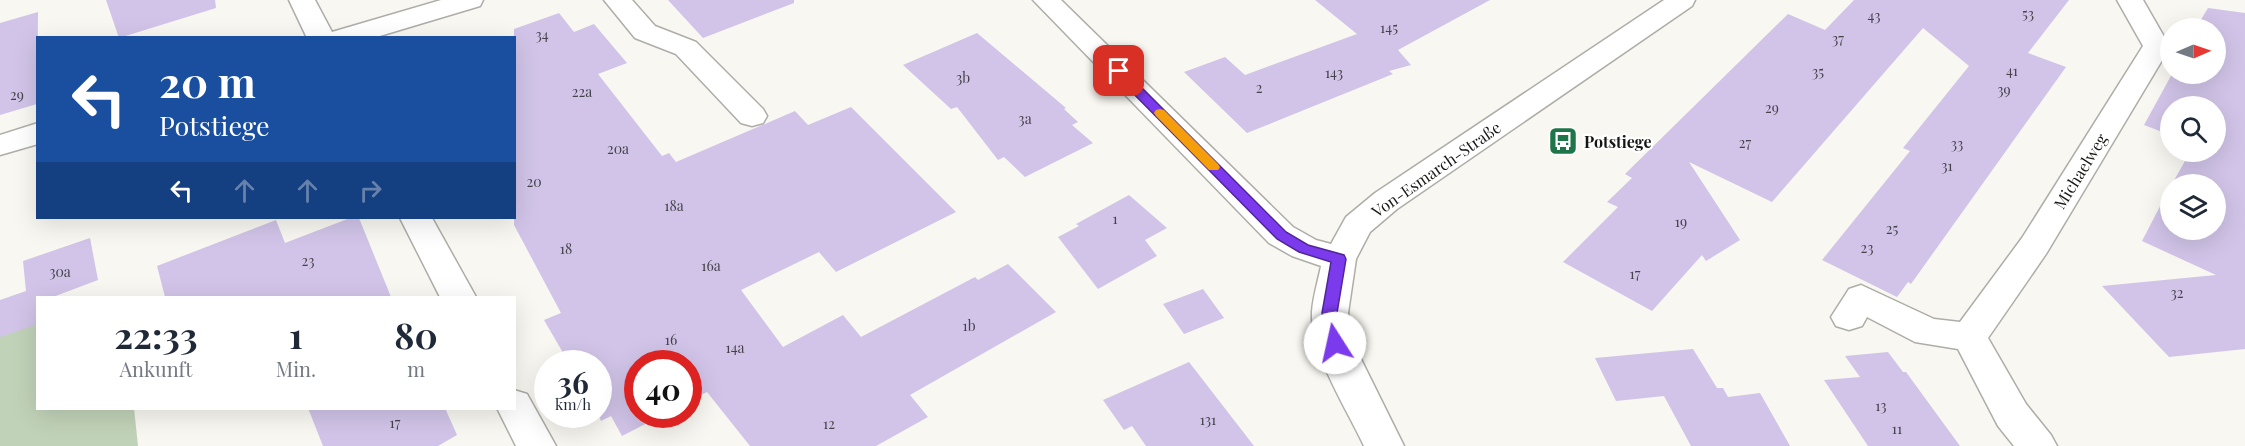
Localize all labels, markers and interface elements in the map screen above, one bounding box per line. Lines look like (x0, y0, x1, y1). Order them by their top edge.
house number: 53 (2022, 4, 2034, 23)
house number: 43 (1868, 6, 1880, 25)
house number: 145 (1380, 18, 1398, 37)
north arrow (2160, 18, 2226, 84)
map controls (2160, 18, 2226, 240)
house number: 34 (535, 25, 549, 44)
house number: 37 (1832, 29, 1844, 48)
pin (1093, 45, 1144, 96)
text: 20 m (159, 53, 256, 109)
icon: arrive (1102, 54, 1135, 87)
icon: left (60, 60, 138, 138)
house number: 41 (2006, 61, 2018, 80)
house number: 35 (1812, 62, 1824, 81)
house number: 143 (1325, 63, 1343, 82)
house number: 3b (956, 68, 970, 87)
house number: 2 (1256, 78, 1263, 97)
house number: 39 (1997, 80, 2011, 99)
house number: 22a (572, 82, 592, 101)
house number: 29 (10, 85, 24, 104)
button: search (2160, 96, 2226, 162)
house number: 29 (1765, 98, 1779, 117)
text: Potstiege (159, 107, 270, 143)
house number: 3a (1018, 109, 1032, 128)
street label: Von-Esmarch-Straße (1367, 117, 1505, 222)
bus stop icon: Potstiege (1547, 125, 1579, 157)
street label: Michaelweg (2049, 129, 2112, 213)
place label: Potstiege (1584, 131, 1651, 152)
house number: 27 (1739, 133, 1752, 152)
house number: 33 (1951, 134, 1963, 153)
house number: 20a (607, 139, 629, 158)
house number: 31 (1941, 156, 1953, 175)
house number: 20 (526, 172, 542, 191)
icon: left (165, 174, 198, 207)
icon: ahead (228, 174, 261, 207)
icon: ahead (291, 174, 324, 207)
icon: right (354, 174, 387, 207)
button: layers (2160, 174, 2226, 240)
house number: 18a (664, 196, 684, 215)
house number: 1 (1112, 209, 1118, 228)
house number: 19 (1675, 212, 1687, 231)
house number: 25 (1886, 219, 1898, 238)
house number: 23 (1860, 238, 1874, 257)
house number: 18 (560, 239, 572, 258)
house number: 23 (301, 251, 315, 270)
house number: 16a (701, 256, 721, 275)
house number: 30a (49, 262, 71, 281)
house number: 17 (1630, 264, 1641, 283)
house number: 32 (2170, 283, 2184, 302)
text: 22:33 (114, 310, 198, 358)
text: 1 (289, 310, 303, 358)
text: 80 (394, 310, 438, 358)
position arrow (1303, 311, 1367, 375)
house number: 1b (962, 316, 976, 335)
house number: 16 (665, 330, 677, 349)
house number: 14a (725, 338, 745, 357)
speed limit sign: 40 (624, 350, 702, 428)
text: Ankunft (119, 355, 192, 382)
text: Min. (276, 355, 316, 382)
text: m (407, 355, 425, 382)
text: 36 (557, 362, 589, 402)
text: km/h (555, 394, 591, 414)
house number: 13 (1875, 396, 1887, 415)
house number: 131 (1200, 410, 1216, 429)
house number: 17 (390, 413, 401, 432)
house number: 12 (823, 414, 835, 433)
house number: 11 (1892, 419, 1902, 438)

